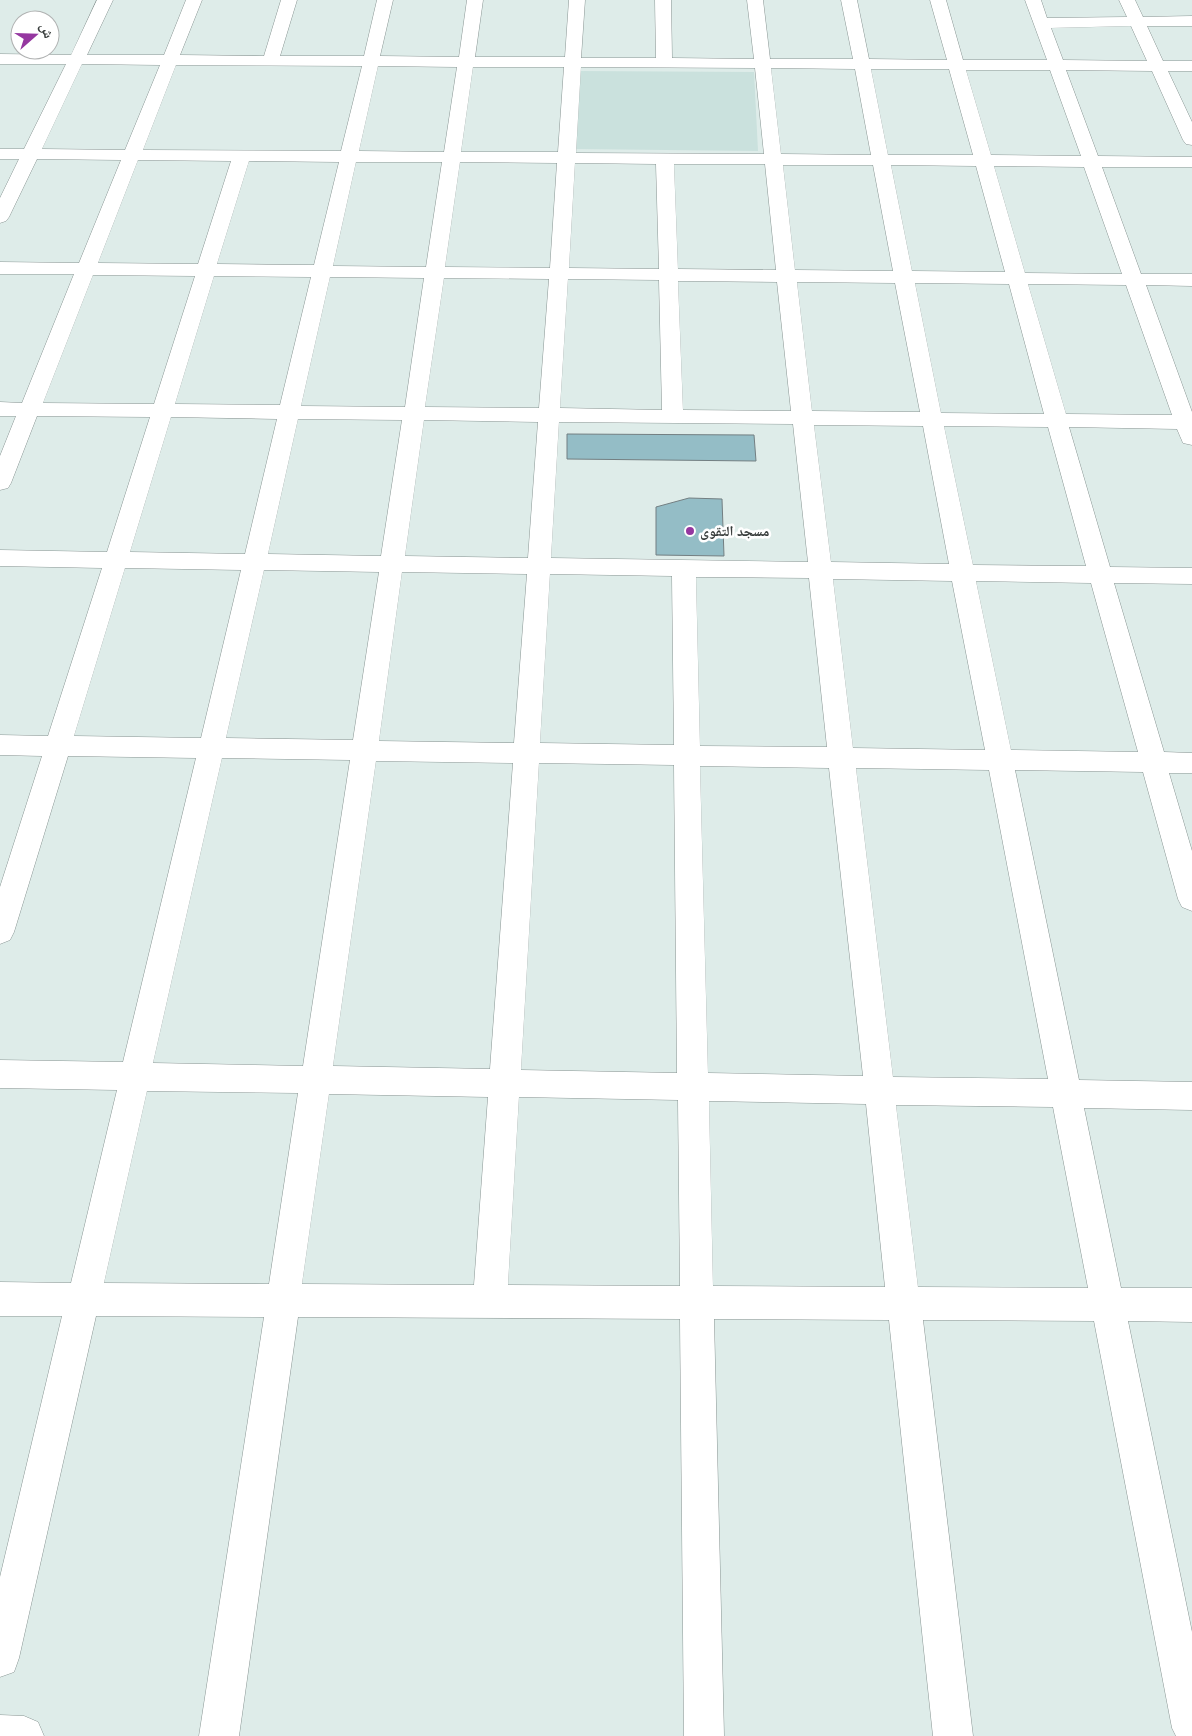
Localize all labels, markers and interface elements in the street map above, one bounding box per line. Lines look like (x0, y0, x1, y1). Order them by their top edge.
north arrow (10, 10, 60, 60)
text: ش (36, 21, 57, 41)
place label: مسجد التقوى (700, 523, 769, 540)
marker: مسجد التقوى (684, 525, 696, 537)

